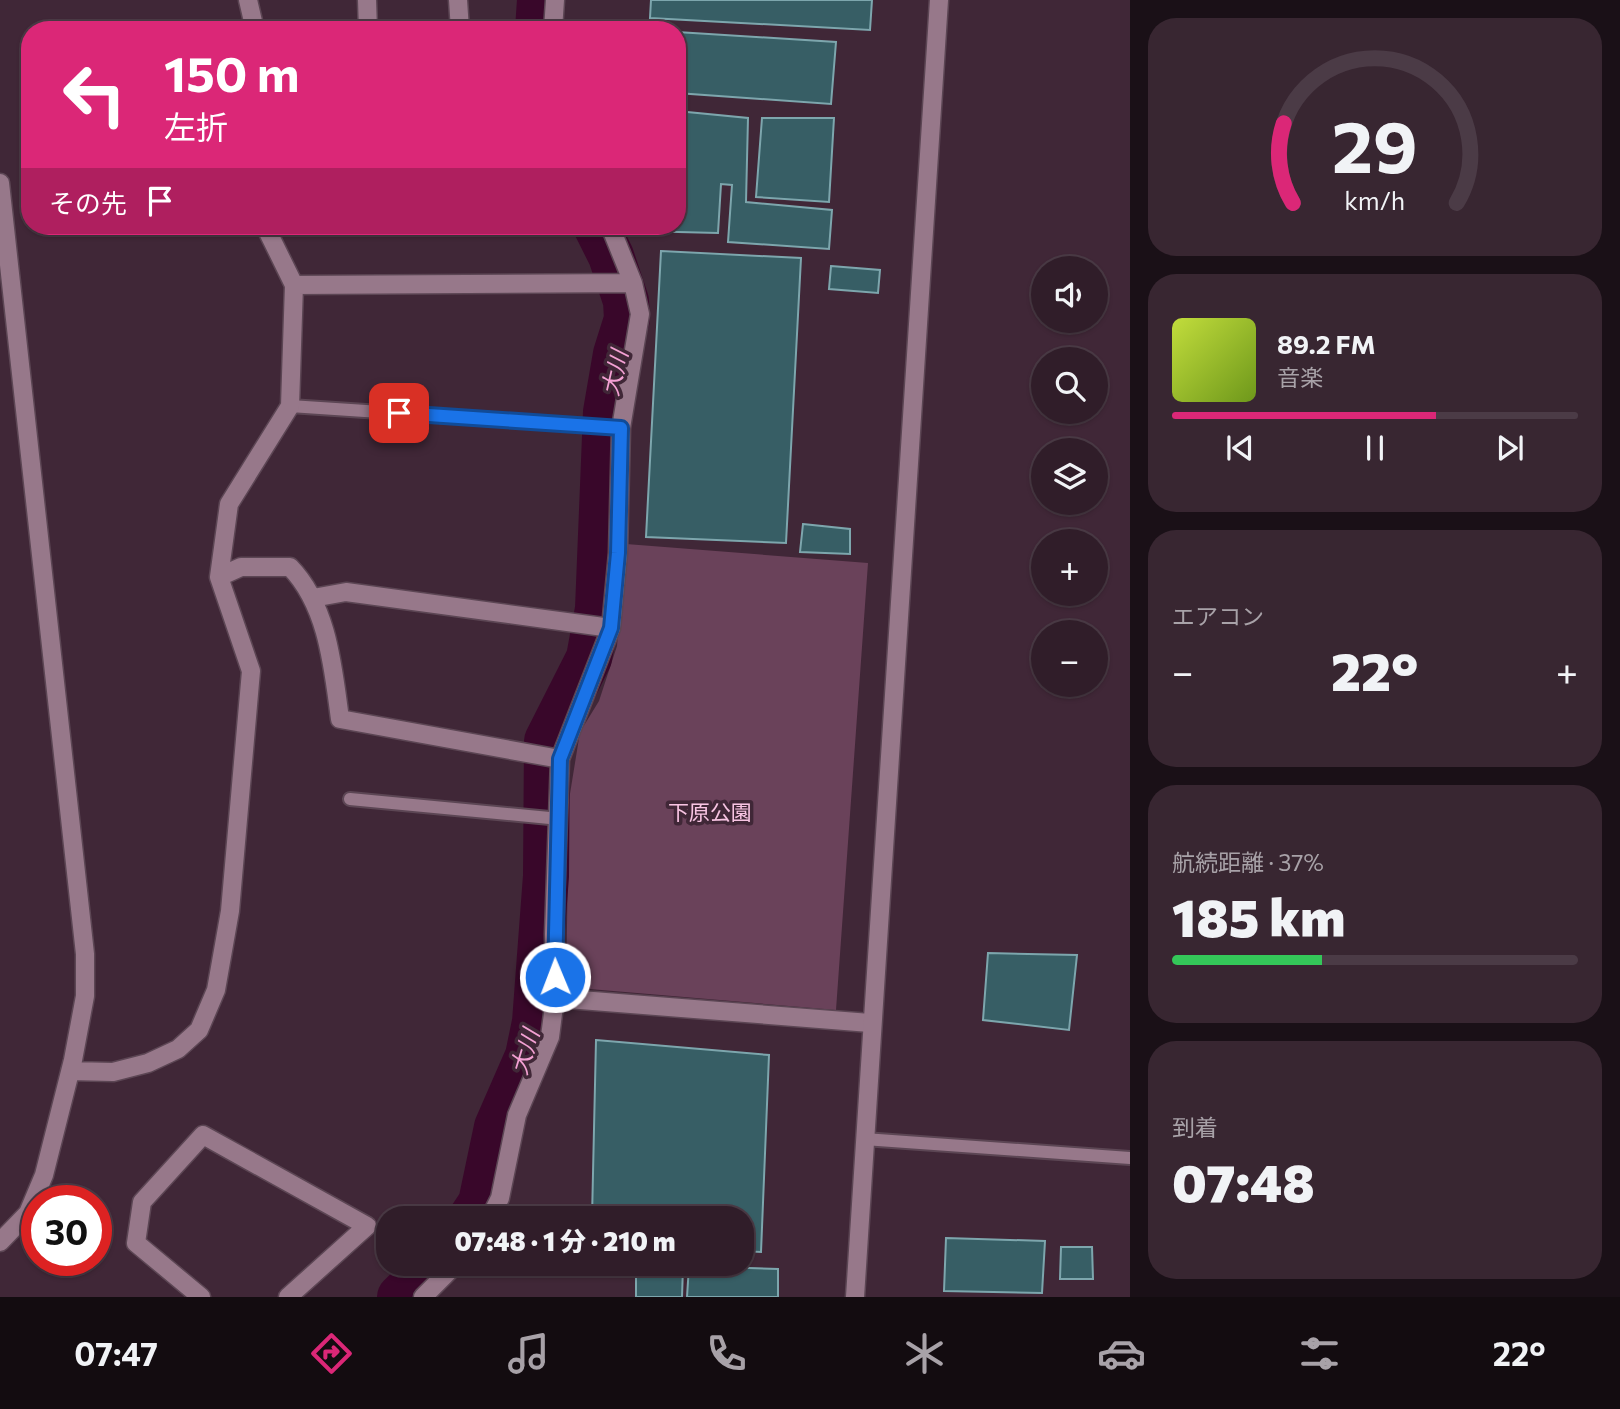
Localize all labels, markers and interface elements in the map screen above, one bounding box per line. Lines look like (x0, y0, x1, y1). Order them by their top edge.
text: 150 m (164, 42, 299, 102)
icon: left (49, 49, 140, 140)
text: 29 (1332, 99, 1418, 188)
text: 左折 (164, 106, 228, 146)
icon: arrive (141, 182, 179, 220)
text: km/h (1345, 185, 1405, 215)
text: その先 (49, 187, 127, 218)
map controls (1031, 256, 1108, 697)
button: sound (1031, 256, 1108, 333)
text: 89.2 FM (1277, 328, 1375, 359)
water label: 大川 (595, 344, 634, 398)
button: search (1031, 347, 1108, 424)
text: 音楽 (1277, 363, 1323, 391)
pin (369, 383, 429, 443)
icon: arrive (380, 394, 418, 432)
icon: previous (1221, 429, 1259, 467)
icon: pause (1356, 429, 1394, 467)
icon: next (1491, 429, 1529, 467)
button: layers (1031, 438, 1108, 515)
button: + (1031, 529, 1108, 606)
text: エアコン (1172, 602, 1264, 630)
button: − (1031, 620, 1108, 697)
text: 22° (1331, 638, 1418, 702)
text: − (1172, 647, 1194, 694)
text: + (1556, 647, 1578, 694)
park label: 下原公園 (668, 799, 752, 824)
text: 航続距離 · 37% (1172, 848, 1324, 876)
text: 185 km (1172, 884, 1345, 948)
position arrow (518, 940, 592, 1014)
water label: 大川 (504, 1023, 545, 1078)
text: 到着 (1172, 1113, 1218, 1141)
text: 07:48 (1172, 1149, 1315, 1213)
speed limit sign: 30 (21, 1185, 112, 1276)
text: 07:48 · 1 分 · 210 m (454, 1225, 676, 1256)
icon: directions (307, 1329, 356, 1378)
icon: music (504, 1329, 553, 1378)
icon: phone (702, 1329, 751, 1378)
icon: climate (900, 1329, 949, 1378)
icon: car (1097, 1329, 1146, 1378)
icon: filters (1295, 1329, 1344, 1378)
text: 07:47 (74, 1333, 158, 1373)
text: 22° (1493, 1333, 1546, 1373)

